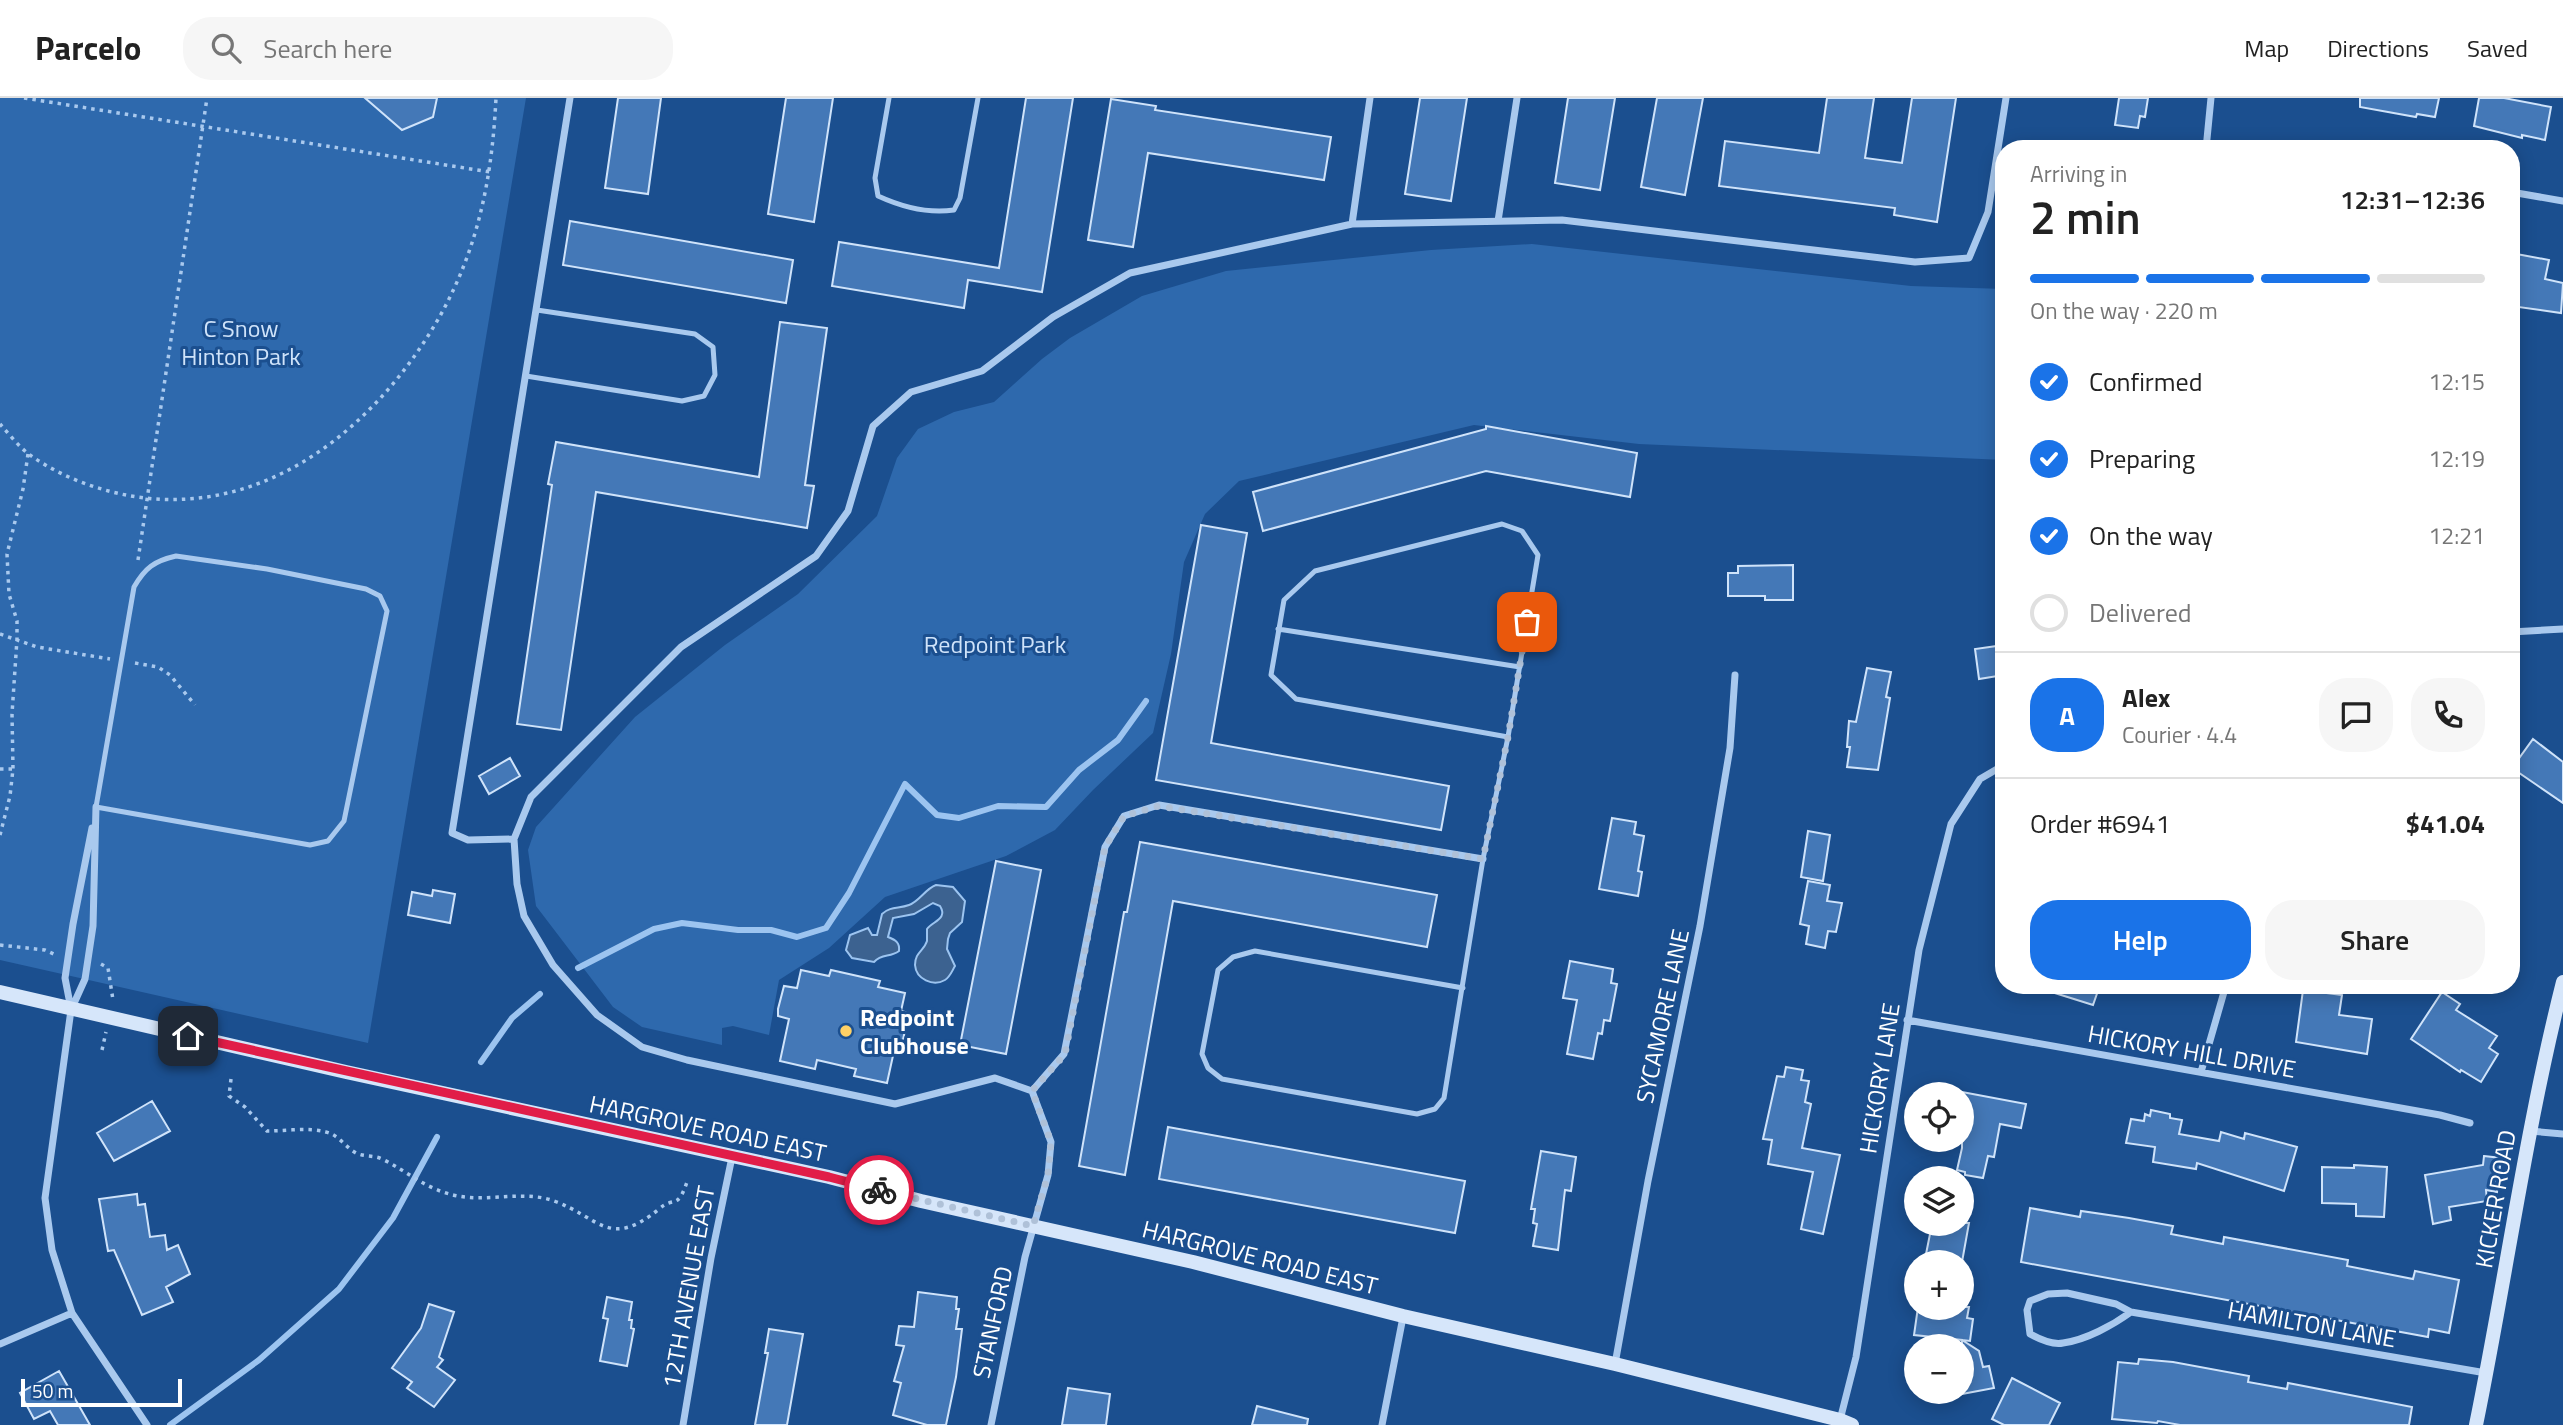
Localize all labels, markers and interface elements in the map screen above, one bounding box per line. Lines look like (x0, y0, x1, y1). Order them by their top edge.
search box (183, 17, 673, 80)
text: Parcelo (35, 23, 141, 73)
icon: search (207, 29, 245, 67)
text: Search here (263, 29, 392, 68)
text: Map (2244, 30, 2289, 66)
text: Directions (2327, 30, 2429, 66)
text: Saved (2467, 30, 2528, 66)
text: Arriving in (2030, 156, 2127, 191)
text: 12:31–12:36 (2340, 180, 2485, 219)
text: 2 min (2030, 182, 2141, 252)
text: On the way · 220 m (2030, 293, 2218, 328)
park label: C Snow Hinton Park (181, 310, 301, 374)
text: Confirmed (2089, 362, 2203, 401)
icon: check (2030, 363, 2068, 401)
text: 12:15 (2428, 364, 2485, 399)
text: Preparing (2089, 439, 2195, 478)
icon: check (2030, 440, 2068, 478)
text: 12:19 (2428, 441, 2485, 476)
text: On the way (2089, 516, 2213, 555)
icon: check (2030, 517, 2068, 555)
text: 12:21 (2428, 518, 2485, 553)
pin (1497, 592, 1557, 652)
text: Delivered (2089, 593, 2192, 632)
icon: bag (1508, 603, 1546, 641)
park label: Redpoint Park (924, 626, 1067, 662)
text: Alex (2122, 678, 2170, 717)
button: chat (2319, 678, 2393, 752)
button: phone (2411, 678, 2485, 752)
text: A (2059, 696, 2075, 735)
text: Courier · 4.4 (2122, 717, 2237, 752)
text: Order #6941 (2030, 804, 2170, 843)
text: $41.04 (2406, 804, 2485, 843)
button: Help (2030, 900, 2251, 980)
button: Share (2265, 900, 2485, 980)
street label: SYCAMORE LANE (1626, 926, 1698, 1106)
place label: Redpoint Clubhouse (860, 999, 969, 1063)
street label: HICKORY LANE (1849, 1000, 1909, 1156)
pin (158, 1006, 218, 1066)
street label: HICKORY HILL DRIVE (2085, 1015, 2299, 1087)
icon: home (169, 1017, 207, 1055)
marker: Redpoint Clubhouse (838, 1023, 854, 1039)
map controls (1904, 1082, 1974, 1404)
button: locate (1904, 1082, 1974, 1152)
street label: HARGROVE ROAD EAST (586, 1085, 830, 1171)
street label: KICKER ROAD (2465, 1127, 2525, 1271)
courier (844, 1155, 914, 1225)
button: layers (1904, 1166, 1974, 1236)
icon: bike (860, 1171, 898, 1209)
street label: 12TH AVENUE EAST (652, 1183, 724, 1391)
street label: HARGROVE ROAD EAST (1139, 1210, 1382, 1304)
button: + (1904, 1250, 1974, 1320)
street label: STANFORD (963, 1263, 1021, 1381)
street label: HAMILTON LANE (2225, 1291, 2399, 1357)
button: − (1904, 1334, 1974, 1404)
scale bar (21, 1376, 182, 1408)
text: 50 m (32, 1376, 73, 1405)

